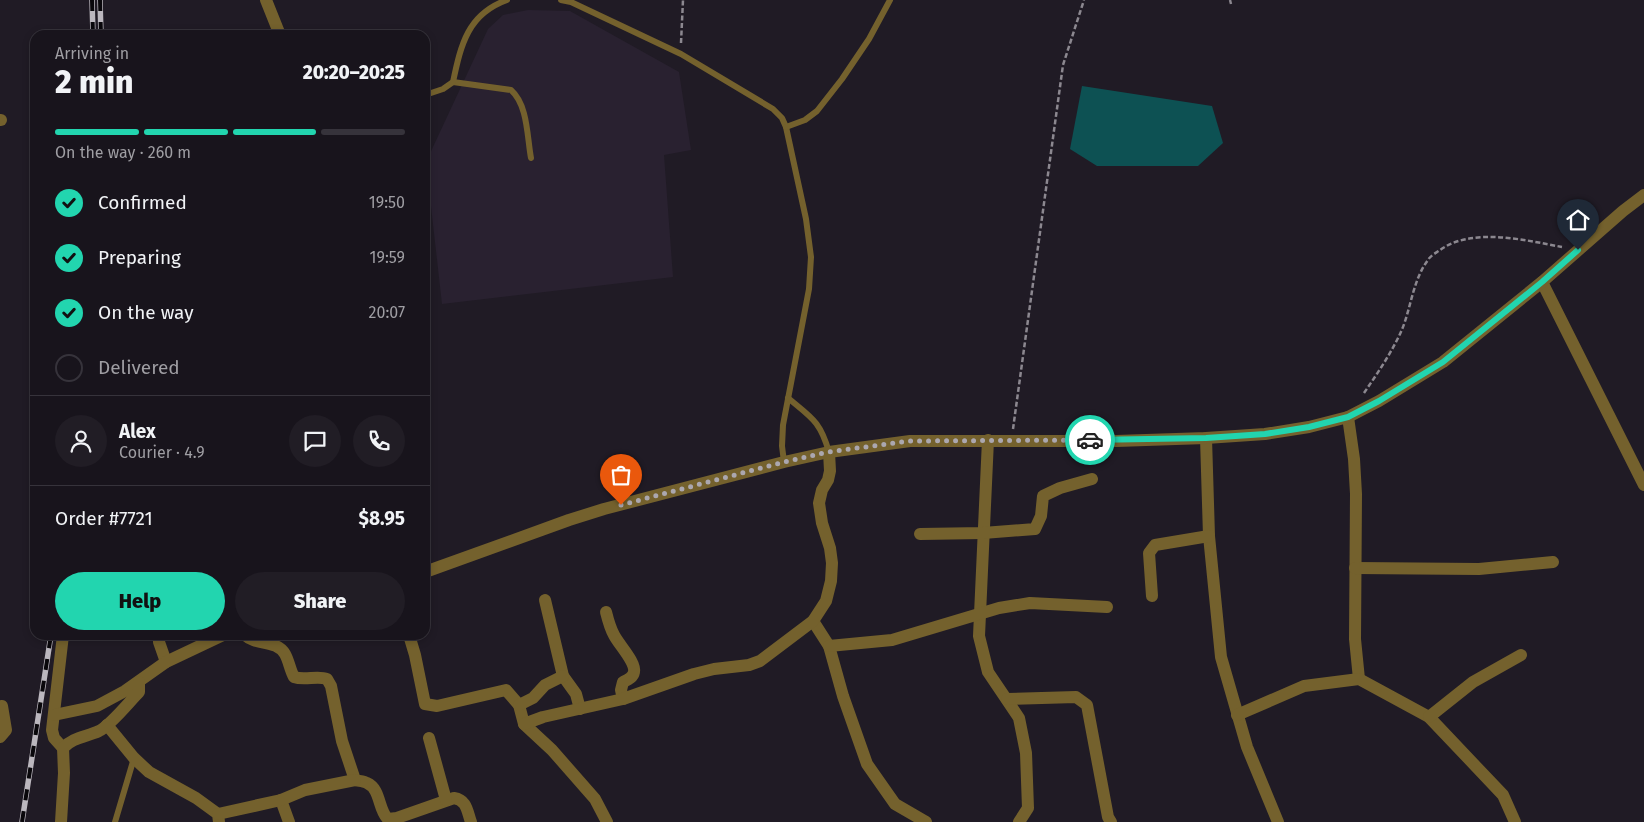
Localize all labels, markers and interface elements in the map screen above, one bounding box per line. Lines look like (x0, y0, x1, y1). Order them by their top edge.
text: Arriving in (55, 44, 129, 63)
text: 20:20–20:25 (303, 61, 405, 84)
text: 2 min (55, 63, 133, 101)
text: On the way · 260 m (55, 143, 191, 162)
icon: check (55, 189, 83, 217)
text: Confirmed (98, 191, 187, 214)
text: 19:50 (369, 193, 405, 212)
pin (1557, 199, 1599, 250)
icon: home (1564, 206, 1592, 234)
icon: check (55, 244, 83, 272)
text: Preparing (98, 246, 181, 269)
text: 19:59 (370, 248, 405, 267)
icon: check (55, 299, 83, 327)
text: On the way (98, 301, 194, 324)
text: 20:07 (369, 303, 405, 322)
text: Delivered (98, 356, 180, 379)
button: person (55, 415, 107, 467)
button: chat (289, 415, 341, 467)
button: phone (353, 415, 405, 467)
courier (1065, 415, 1115, 465)
text: Alex (119, 420, 156, 443)
icon: car (1076, 426, 1104, 454)
text: Courier · 4.9 (119, 443, 205, 462)
pin (600, 454, 642, 505)
icon: bag (607, 461, 635, 489)
text: Order #7721 (55, 507, 153, 530)
text: $8.95 (359, 507, 405, 530)
button: Help (55, 572, 225, 630)
button: Share (235, 572, 405, 630)

